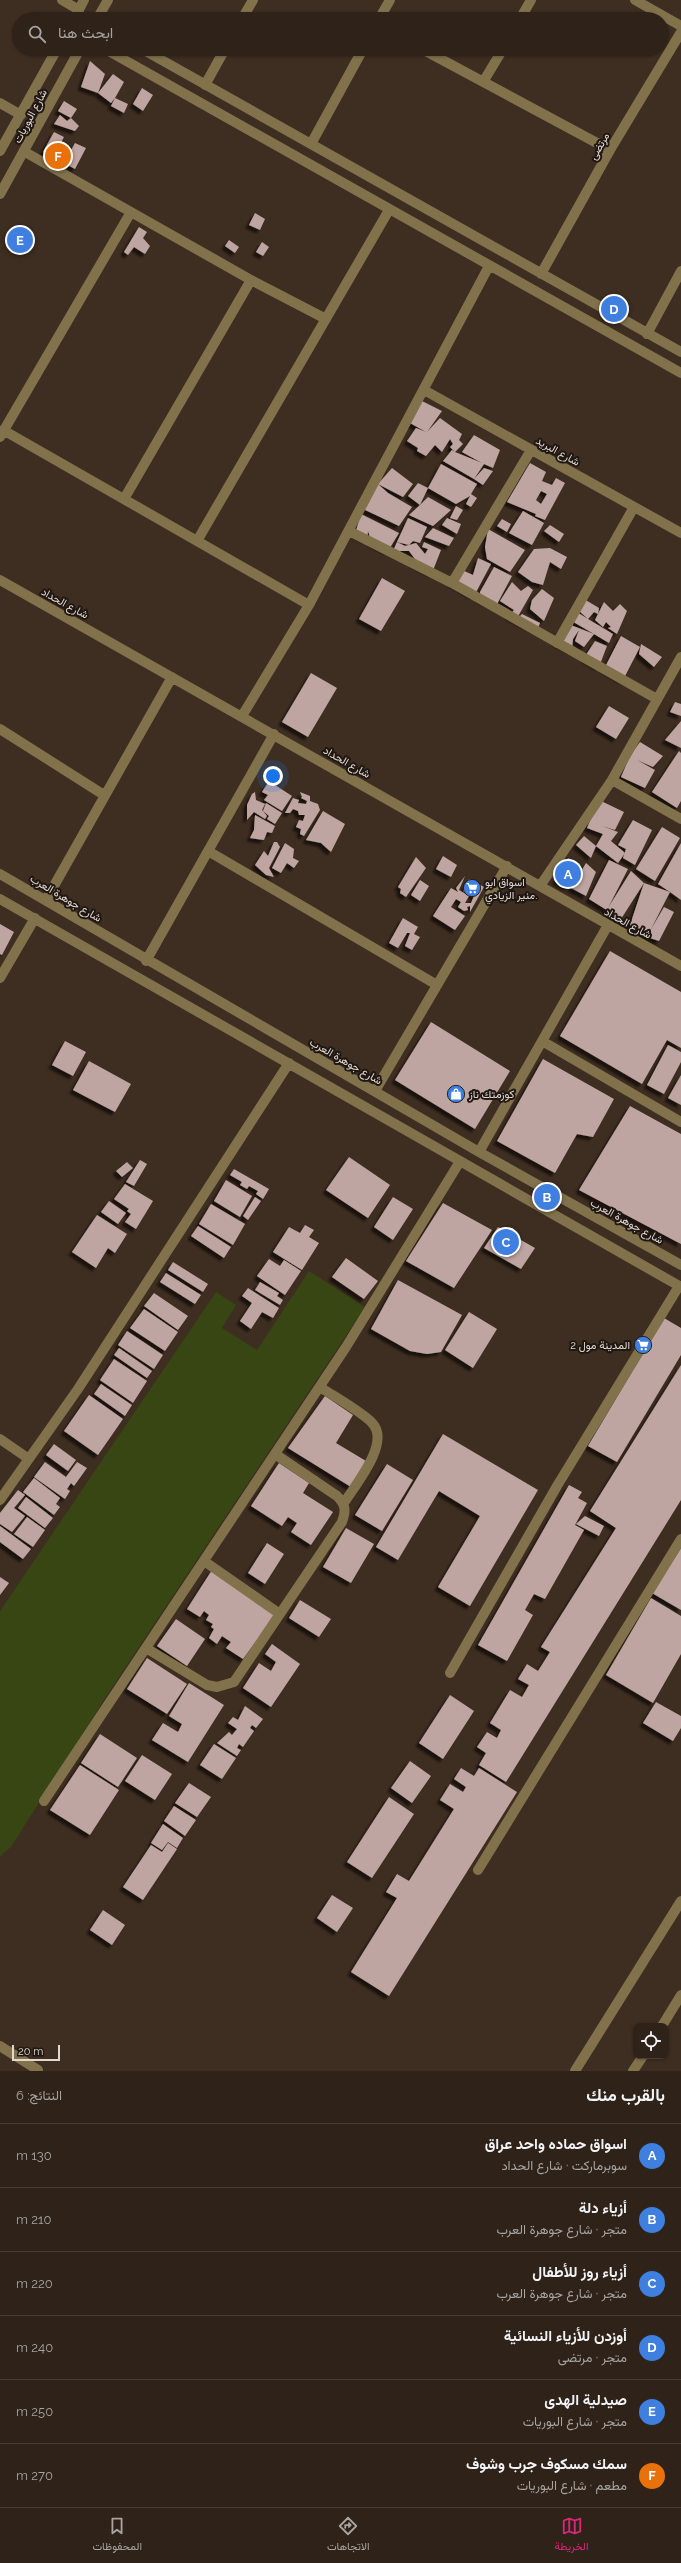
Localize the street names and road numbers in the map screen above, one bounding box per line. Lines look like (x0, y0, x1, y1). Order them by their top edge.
street label: شارع البوريات (11, 87, 51, 146)
street label: مرتضى (586, 130, 612, 162)
street label: شارع البريد (533, 434, 582, 470)
street label: شارع الحداد (38, 585, 91, 623)
street label: شارع الحداد (321, 744, 373, 782)
street label: شارع جوهرة العرب (27, 872, 104, 926)
street label: شارع الحداد (601, 905, 654, 943)
street label: شارع جوهرة العرب (307, 1036, 384, 1088)
street label: شارع جوهرة العرب (588, 1196, 666, 1248)

